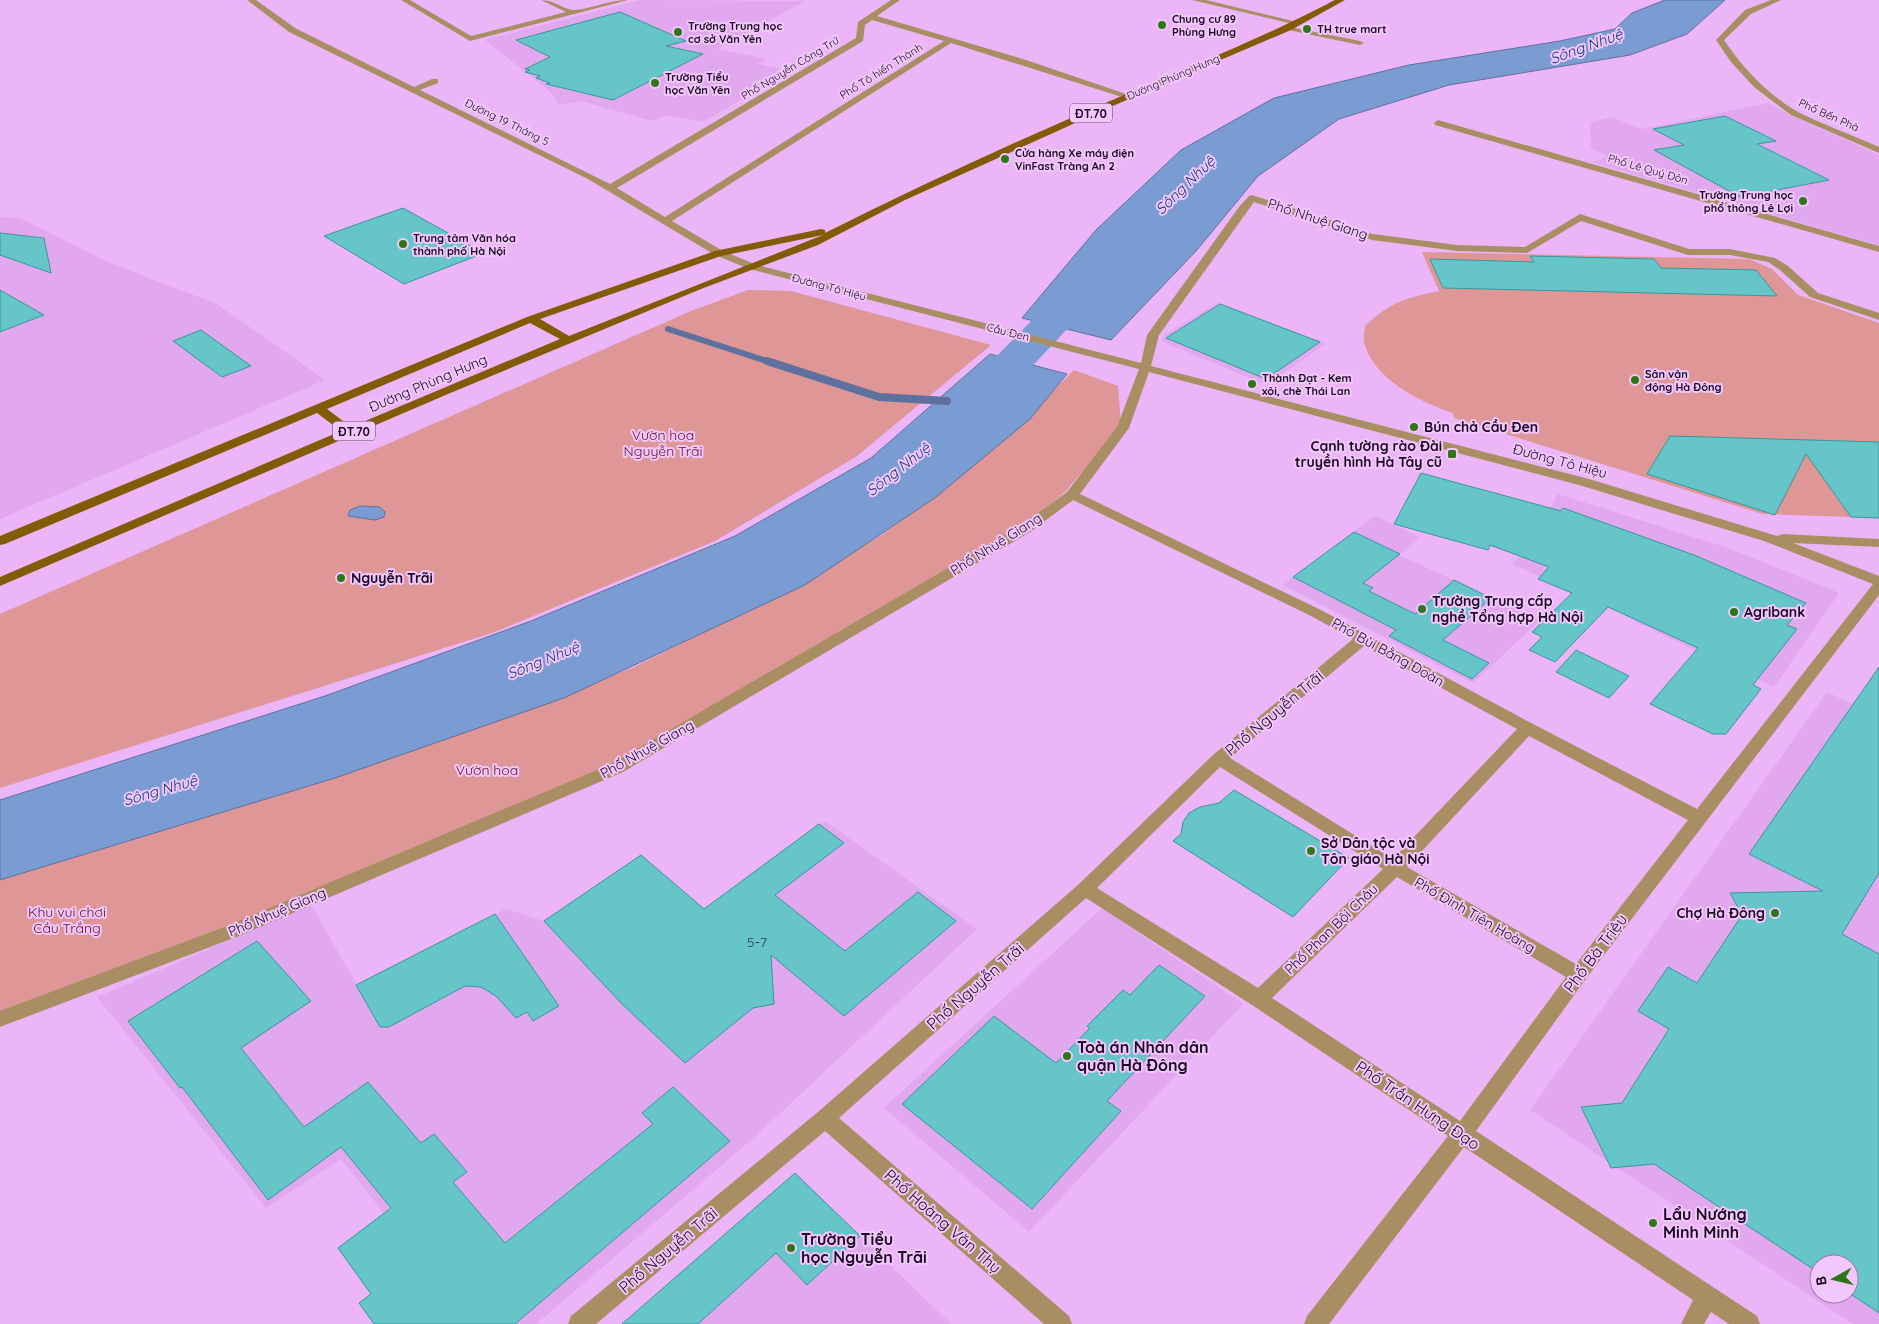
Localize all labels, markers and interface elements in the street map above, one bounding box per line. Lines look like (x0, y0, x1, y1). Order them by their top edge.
place label: Chung cư 89 Phùng Hưng (1172, 12, 1236, 39)
place label: Trường Trung học cơ sở Văn Yên (688, 19, 782, 46)
marker: Chung cư 89 Phùng Hưng (1156, 19, 1168, 31)
place label: TH true mart (1317, 22, 1387, 36)
marker: TH true mart (1301, 23, 1313, 35)
water label: Sông Nhuệ (1547, 24, 1625, 68)
marker: Trường Trung học cơ sở Văn Yên (672, 26, 684, 38)
street label: Phố Nguyễn Công Trứ (738, 33, 842, 103)
street label: Phố Tô hiến Thành (837, 40, 925, 102)
street label: Đường Phùng Hưng (1124, 51, 1222, 103)
place label: Trường Tiểu học Văn Yên (665, 70, 730, 97)
marker: Trường Tiểu học Văn Yên (649, 77, 661, 89)
street label: Phố Bến Phà (1797, 95, 1861, 135)
street label: Đường 19 Tháng 5 (463, 96, 551, 148)
road number: ĐT.70 (1070, 104, 1112, 122)
place label: Cửa hàng Xe máy điện VinFast Tràng An 2 (1015, 146, 1134, 173)
water label: Sông Nhuệ (1151, 151, 1219, 218)
street label: Phố Lê Quý Đôn (1606, 151, 1690, 187)
marker: Cửa hàng Xe máy điện VinFast Tràng An 2 (999, 153, 1011, 165)
place label: Trường Trung học phổ thông Lê Lợi (1699, 188, 1793, 215)
street label: Phố Nhuệ Giang (1266, 194, 1370, 244)
marker: Trường Trung học phổ thông Lê Lợi (1797, 195, 1809, 207)
place label: Trung tâm Văn hóa thành phố Hà Nội (413, 231, 516, 258)
marker: Trung tâm Văn hóa thành phố Hà Nội (397, 238, 409, 250)
street label: Đường Tô Hiệu (790, 270, 868, 304)
street label: Cầu Đen (985, 320, 1031, 344)
street label: Đường Phùng Hưng (366, 350, 490, 416)
place label: Sân vận động Hà Đông (1645, 367, 1722, 394)
place label: Thành Đạt - Kem xôi, chè Thái Lan (1262, 371, 1352, 398)
marker: Sân vận động Hà Đông (1629, 374, 1641, 386)
marker: Thành Đạt - Kem xôi, chè Thái Lan (1246, 378, 1258, 390)
place label: Bún chả Cầu Đen (1424, 418, 1538, 436)
marker: Bún chả Cầu Đen (1408, 421, 1420, 433)
road number: ĐT.70 (333, 422, 375, 441)
park label: Vườn hoa Nguyễn Trãi (624, 426, 702, 460)
place label: Cạnh tường rào Đài truyền hình Hà Tây cũ (1295, 437, 1442, 471)
water label: Sông Nhuệ (862, 438, 934, 500)
street label: Đường Tô Hiệu (1511, 440, 1609, 482)
marker: Cạnh tường rào Đài truyền hình Hà Tây cũ (1446, 448, 1458, 460)
street label: Phố Nhuệ Giang (947, 509, 1045, 579)
place label: Nguyễn Trãi (351, 569, 433, 587)
marker: Nguyễn Trãi (335, 572, 347, 584)
place label: Trường Trung cấp nghề Tổng hợp Hà Nội (1432, 592, 1583, 626)
marker: Trường Trung cấp nghề Tổng hợp Hà Nội (1416, 603, 1428, 615)
place label: Agribank (1744, 603, 1805, 621)
marker: Agribank (1728, 606, 1740, 618)
street label: Phố Bùi Bằng Đoàn (1329, 614, 1447, 690)
water label: Sông Nhuệ (504, 637, 582, 683)
street label: Phố Nguyễn Trãi (1221, 666, 1327, 760)
street label: Phố Nhuệ Giang (597, 716, 697, 782)
park label: Vườn hoa (456, 761, 518, 779)
water label: Sông Nhuệ (121, 770, 200, 810)
place label: Sở Dân tộc và Tôn giáo Hà Nội (1321, 834, 1430, 868)
marker: Sở Dân tộc và Tôn giáo Hà Nội (1305, 845, 1317, 857)
street label: Phố Đinh Tiên Hoàng (1411, 873, 1539, 957)
street label: Phố Phan Bội Châu (1280, 880, 1382, 978)
street label: Phố Nhuệ Giang (225, 883, 329, 941)
park label: Khu vui chơi Cầu Trắng (28, 903, 106, 937)
place label: Chợ Hà Đông (1677, 904, 1765, 922)
marker: Chợ Hà Đông (1769, 907, 1781, 919)
street label: Phố Bà Triệu (1559, 910, 1631, 996)
house number: 5-7 (747, 933, 767, 951)
street label: Phố Nguyễn Trãi (922, 938, 1028, 1034)
place label: Toà án Nhân dân quận Hà Đông (1077, 1037, 1209, 1075)
marker: Toà án Nhân dân quận Hà Đông (1061, 1050, 1073, 1062)
street label: Phố Trần Hưng Đạo (1352, 1056, 1484, 1154)
street label: Phố Hoàng Văn Thụ (880, 1165, 1006, 1277)
street label: Phố Nguyễn Trãi (615, 1203, 721, 1297)
place label: Lẩu Nướng Minh Minh (1663, 1204, 1747, 1242)
marker: Lẩu Nướng Minh Minh (1647, 1217, 1659, 1229)
place label: Trường Tiểu học Nguyễn Trãi (801, 1229, 927, 1267)
marker: Trường Tiểu học Nguyễn Trãi (785, 1242, 797, 1254)
north arrow (1809, 1254, 1859, 1304)
text: B (1812, 1275, 1831, 1287)

